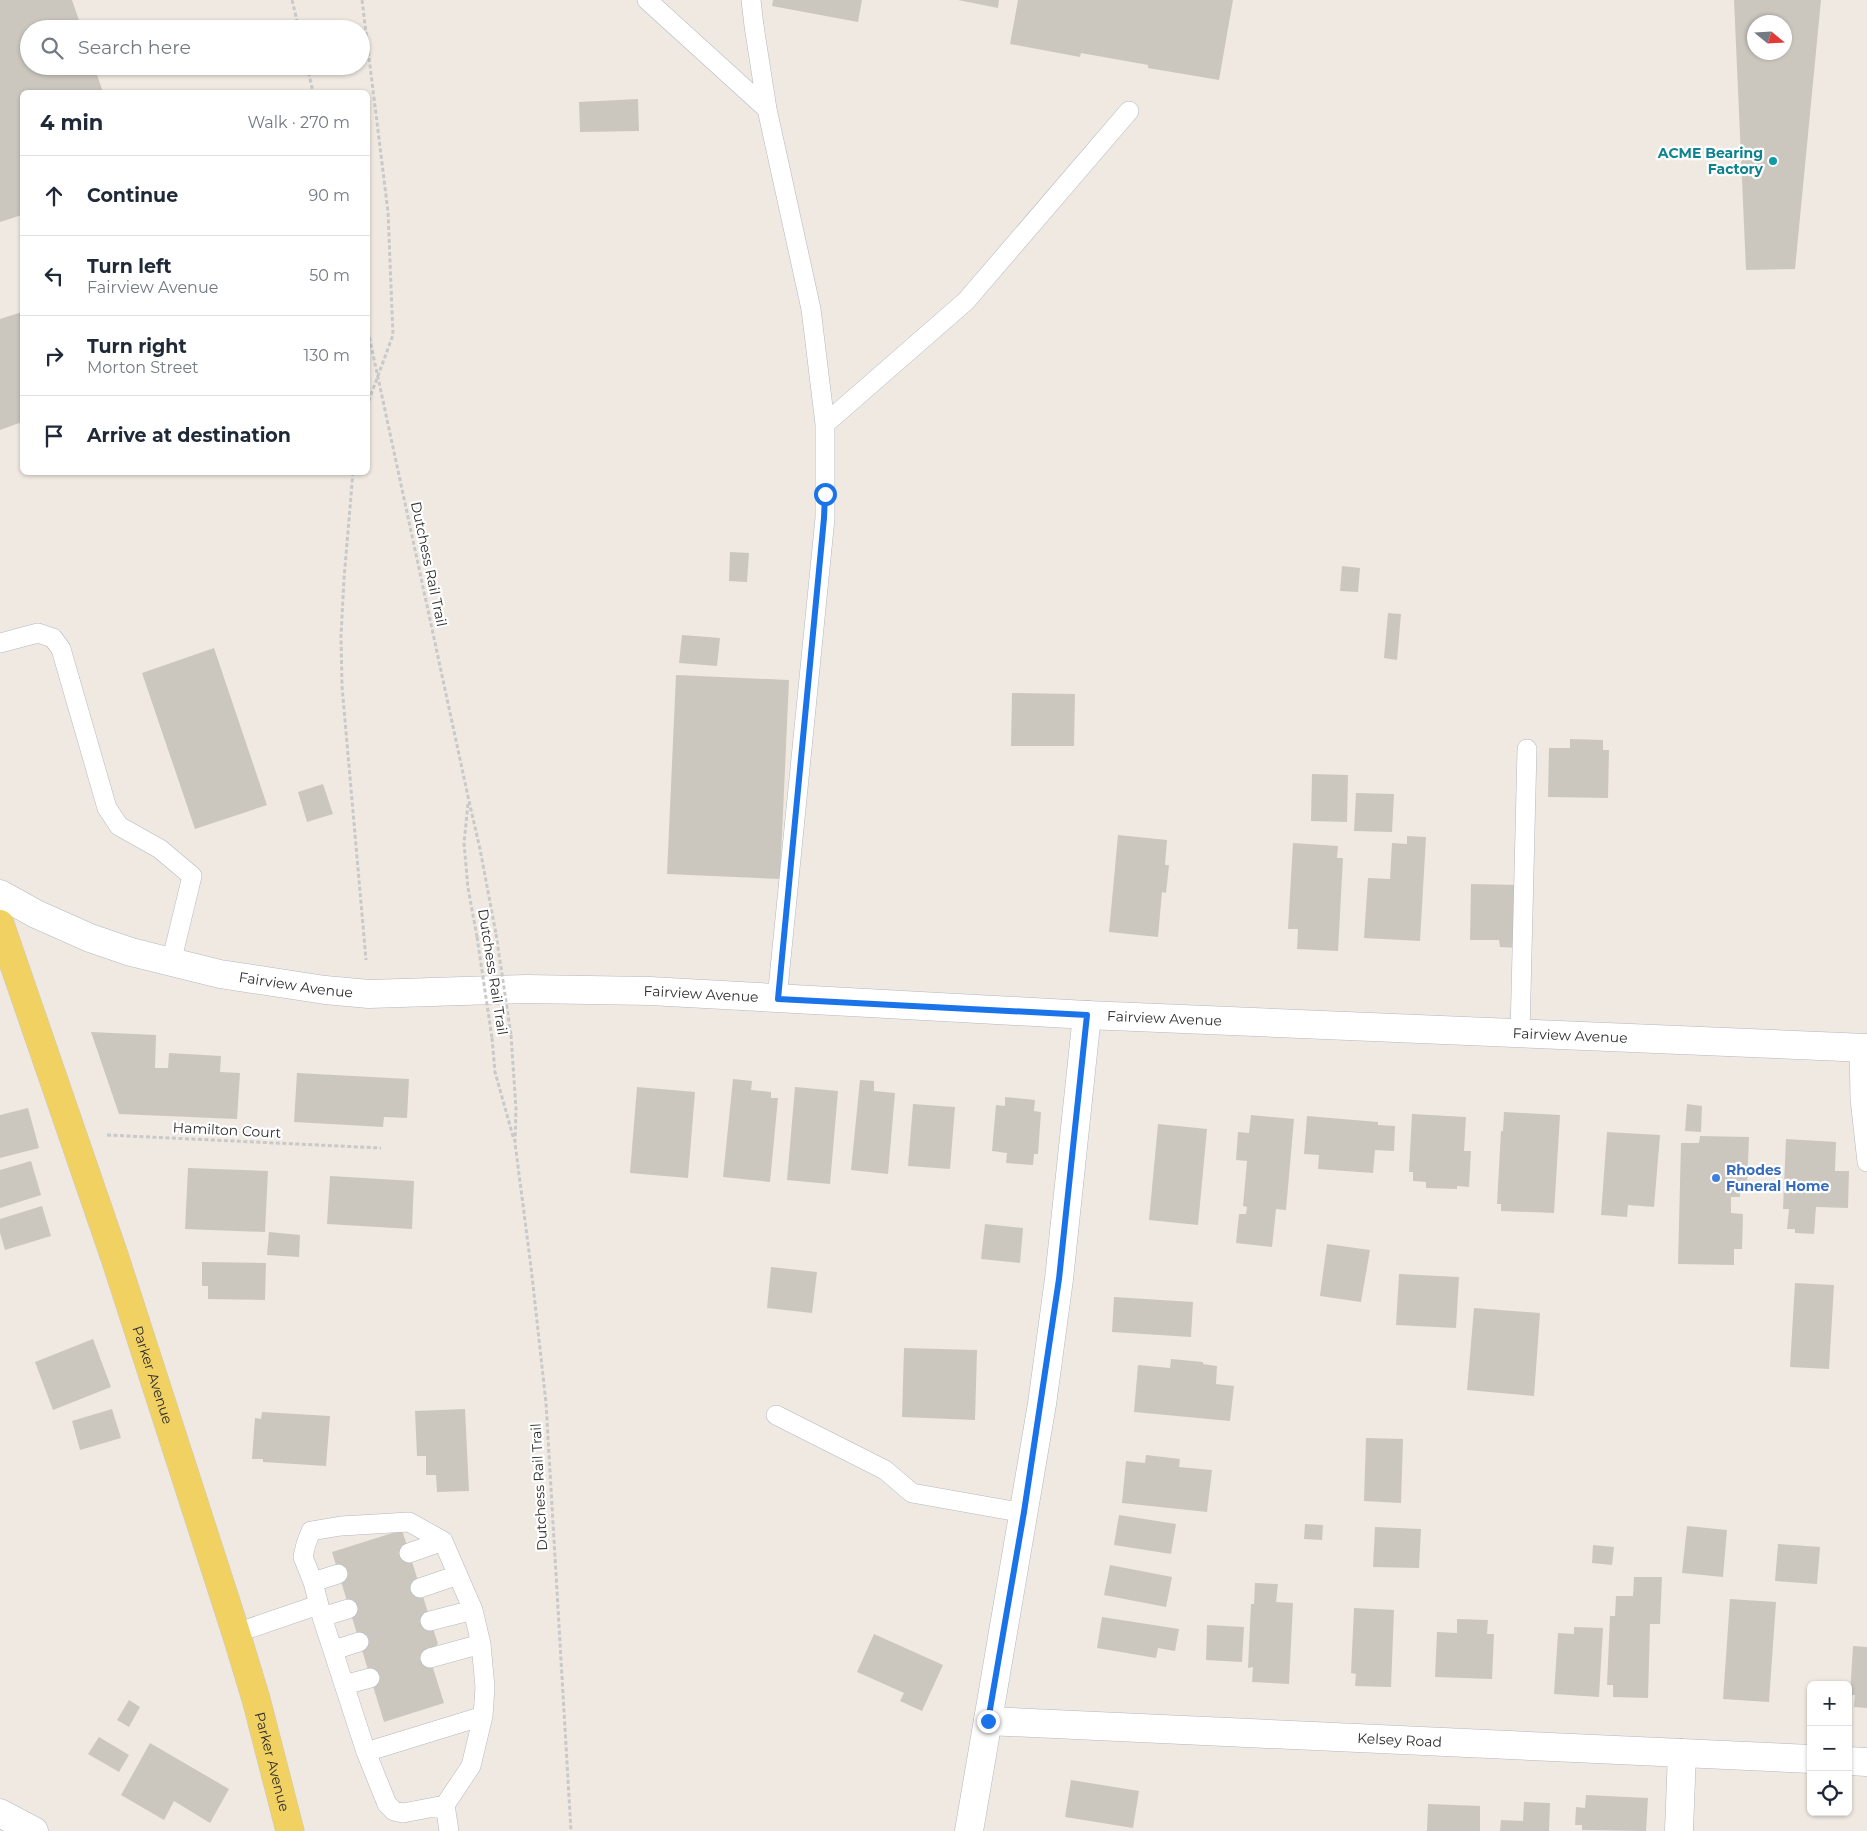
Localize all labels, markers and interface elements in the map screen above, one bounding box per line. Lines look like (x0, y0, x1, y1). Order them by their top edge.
north arrow (1747, 15, 1792, 60)
search box (20, 20, 370, 75)
icon: search (38, 34, 66, 62)
text: Search here (78, 36, 191, 59)
text: 4 min (40, 110, 103, 135)
text: Walk · 270 m (247, 113, 350, 132)
place label: ACME Bearing Factory (1657, 144, 1764, 178)
marker: ACME Bearing Factory (1767, 155, 1779, 167)
icon: ahead (40, 182, 68, 210)
text: Continue (87, 184, 178, 207)
text: 90 m (308, 186, 350, 205)
text: Turn left (87, 255, 172, 278)
icon: left (40, 262, 68, 290)
text: 50 m (309, 266, 350, 285)
text: Fairview Avenue (87, 278, 218, 297)
text: Turn right (87, 335, 187, 358)
icon: right (40, 342, 68, 370)
text: 130 m (303, 346, 350, 365)
text: Morton Street (87, 358, 199, 377)
icon: arrive (40, 422, 68, 450)
text: Arrive at destination (87, 424, 291, 447)
route start (814, 483, 837, 506)
street label: Dutchess Rail Trail (407, 500, 451, 628)
street label: Dutchess Rail Trail (474, 908, 512, 1036)
street label: Fairview Avenue (238, 968, 354, 1002)
street label: Fairview Avenue (644, 982, 759, 1006)
street label: Fairview Avenue (1107, 1007, 1222, 1030)
street label: Fairview Avenue (1512, 1024, 1628, 1047)
street label: Hamilton Court (172, 1118, 282, 1142)
place label: Rhodes Funeral Home (1726, 1161, 1829, 1195)
marker: Rhodes Funeral Home (1710, 1172, 1722, 1184)
street label: Parker Avenue (128, 1323, 177, 1426)
street label: Dutchess Rail Trail (527, 1423, 551, 1551)
map controls (1807, 1681, 1852, 1816)
button: + (1807, 1681, 1852, 1726)
street label: Parker Avenue (251, 1710, 294, 1814)
route end (977, 1710, 1000, 1733)
button: − (1807, 1726, 1852, 1771)
street label: Kelsey Road (1357, 1729, 1442, 1751)
button: locate (1807, 1771, 1852, 1816)

